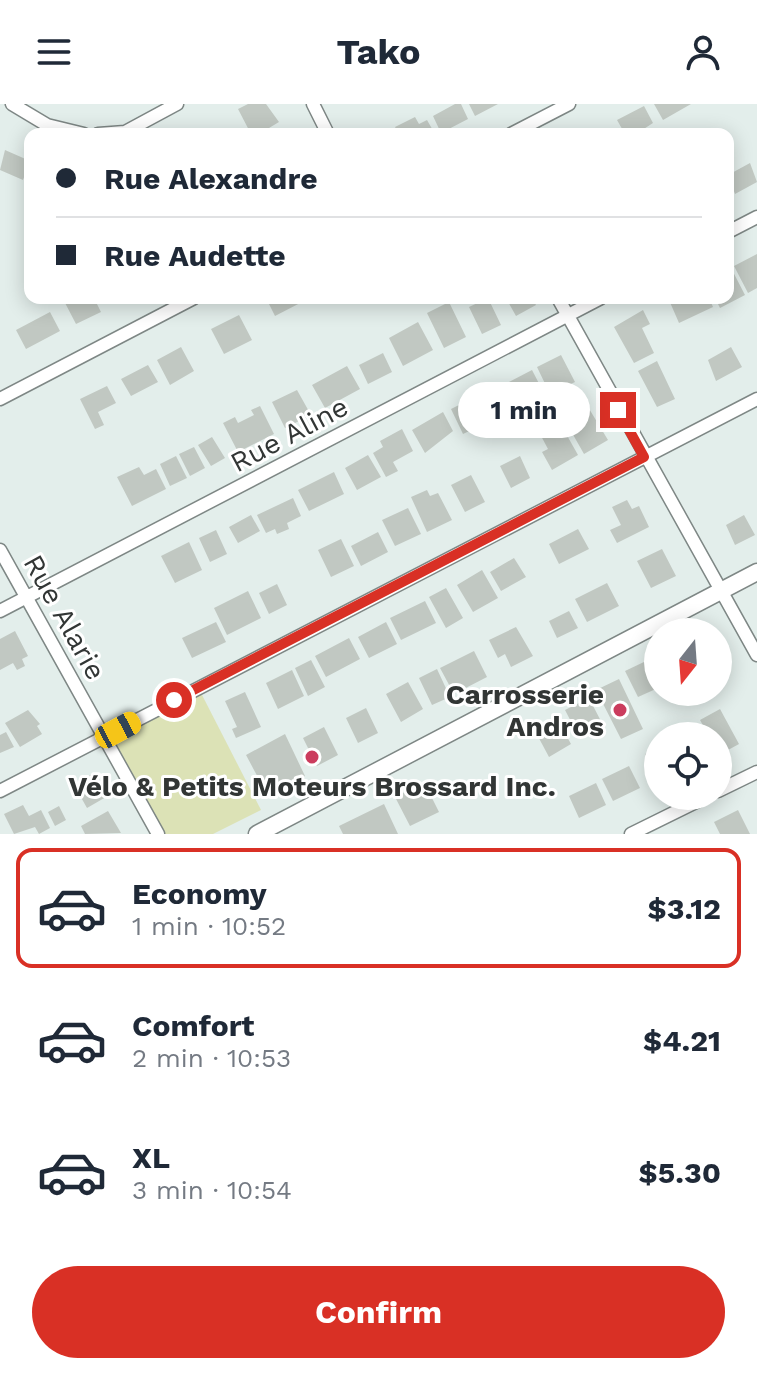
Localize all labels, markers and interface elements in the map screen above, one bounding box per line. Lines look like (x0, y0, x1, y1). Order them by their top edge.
icon: menu (32, 30, 76, 74)
icon: person (681, 30, 725, 74)
text: Tako (336, 31, 421, 73)
text: Rue Alexandre (104, 161, 318, 196)
text: Rue Audette (104, 238, 286, 273)
callout: 1 min (458, 382, 590, 438)
street label: Rue Aline (225, 390, 354, 479)
route end (600, 392, 636, 428)
text: 1 min (491, 395, 557, 425)
street label: Rue Alarie (17, 549, 112, 686)
north arrow (644, 618, 732, 706)
map controls (644, 618, 732, 810)
place label: Carrosserie Andros (446, 678, 604, 743)
route start (156, 682, 192, 718)
marker: Carrosserie Andros (611, 701, 629, 719)
car (91, 708, 145, 752)
button: locate (644, 722, 732, 810)
marker: Vélo & Petits Moteurs Brossard Inc. (303, 748, 321, 766)
place label: Vélo & Petits Moteurs Brossard Inc. (68, 770, 556, 803)
icon: car (36, 872, 108, 944)
text: Economy (132, 876, 267, 911)
text: $3.12 (648, 891, 721, 926)
text: 1 min · 10:52 (132, 911, 286, 941)
icon: car (36, 1004, 108, 1076)
text: Comfort (132, 1008, 254, 1043)
text: $4.21 (643, 1023, 721, 1058)
text: 2 min · 10:53 (132, 1043, 291, 1073)
icon: car (36, 1136, 108, 1208)
text: XL (132, 1140, 170, 1175)
text: $5.30 (638, 1155, 721, 1190)
text: 3 min · 10:54 (132, 1175, 292, 1205)
button: Confirm (32, 1266, 725, 1358)

